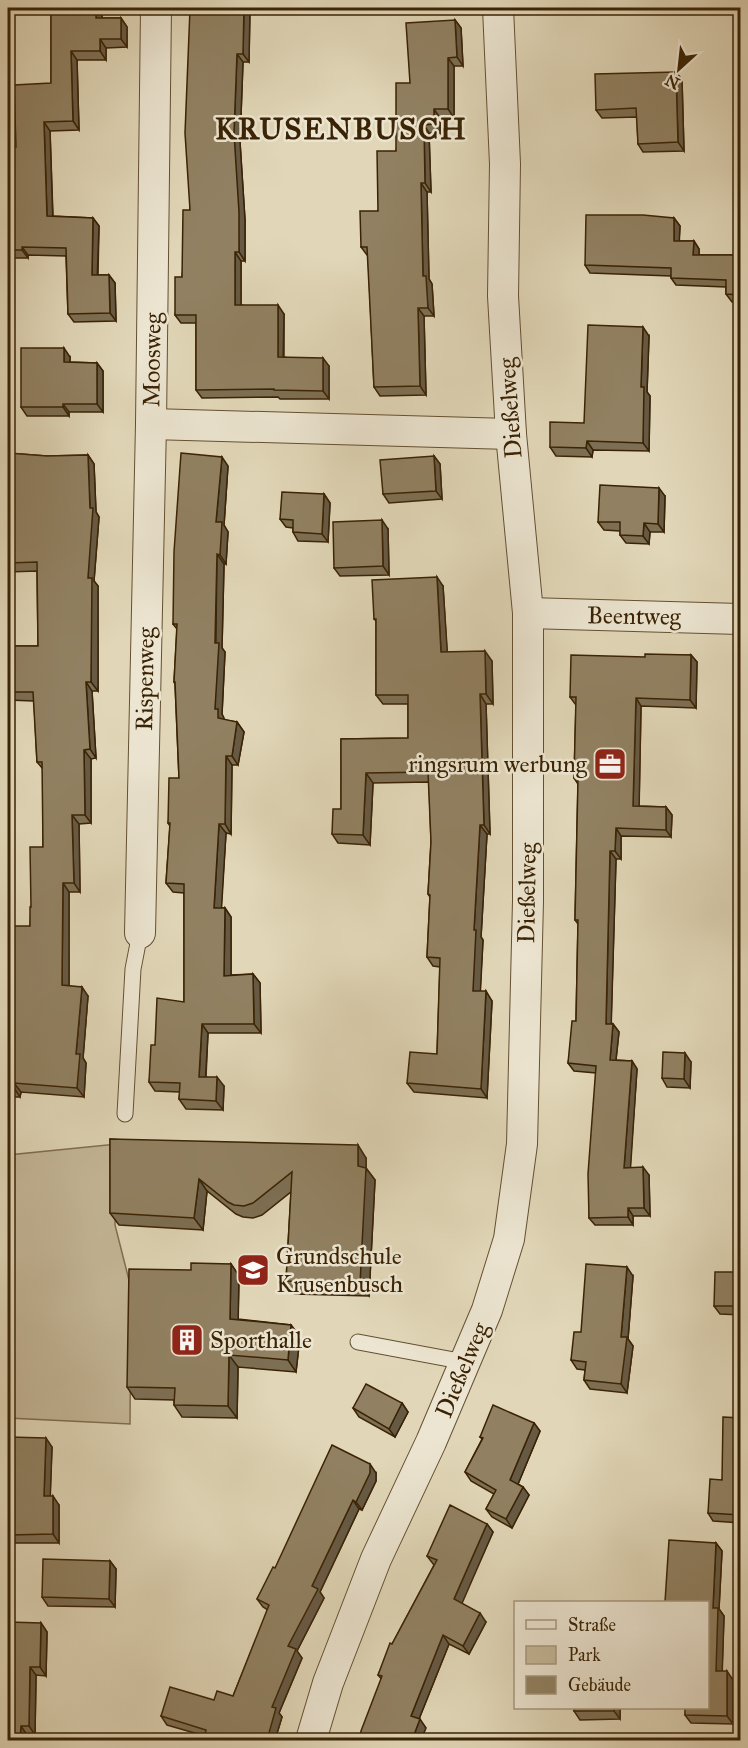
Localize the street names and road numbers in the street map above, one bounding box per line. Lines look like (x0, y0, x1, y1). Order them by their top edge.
street label: Moosweg (136, 312, 168, 407)
street label: Dießelweg (491, 356, 528, 459)
street label: Beentweg (587, 600, 682, 632)
street label: Rispenweg (129, 626, 161, 731)
street label: Dießelweg (511, 842, 543, 944)
street label: Dießelweg (428, 1317, 496, 1422)

